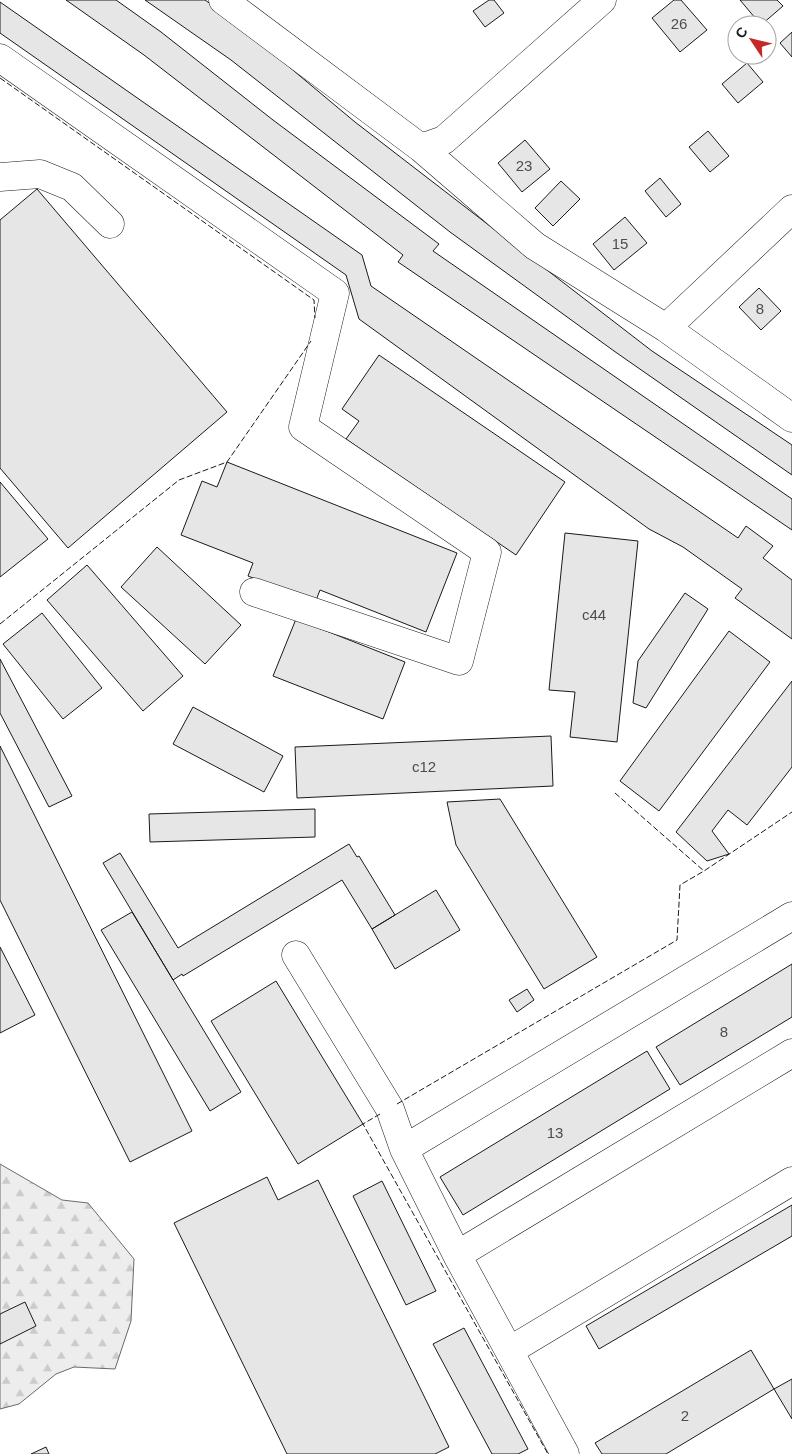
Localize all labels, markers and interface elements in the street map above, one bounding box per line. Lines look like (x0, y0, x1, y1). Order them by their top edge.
house number: 26 (671, 15, 687, 32)
north arrow (727, 15, 777, 65)
text: С (732, 24, 751, 41)
house number: 23 (516, 157, 532, 174)
house number: 15 (612, 235, 628, 252)
house number: 8 (756, 300, 764, 317)
house number: с44 (582, 606, 606, 623)
house number: с12 (412, 758, 436, 775)
house number: 8 (720, 1023, 728, 1040)
house number: 13 (547, 1124, 563, 1141)
house number: 2 (681, 1407, 689, 1424)

